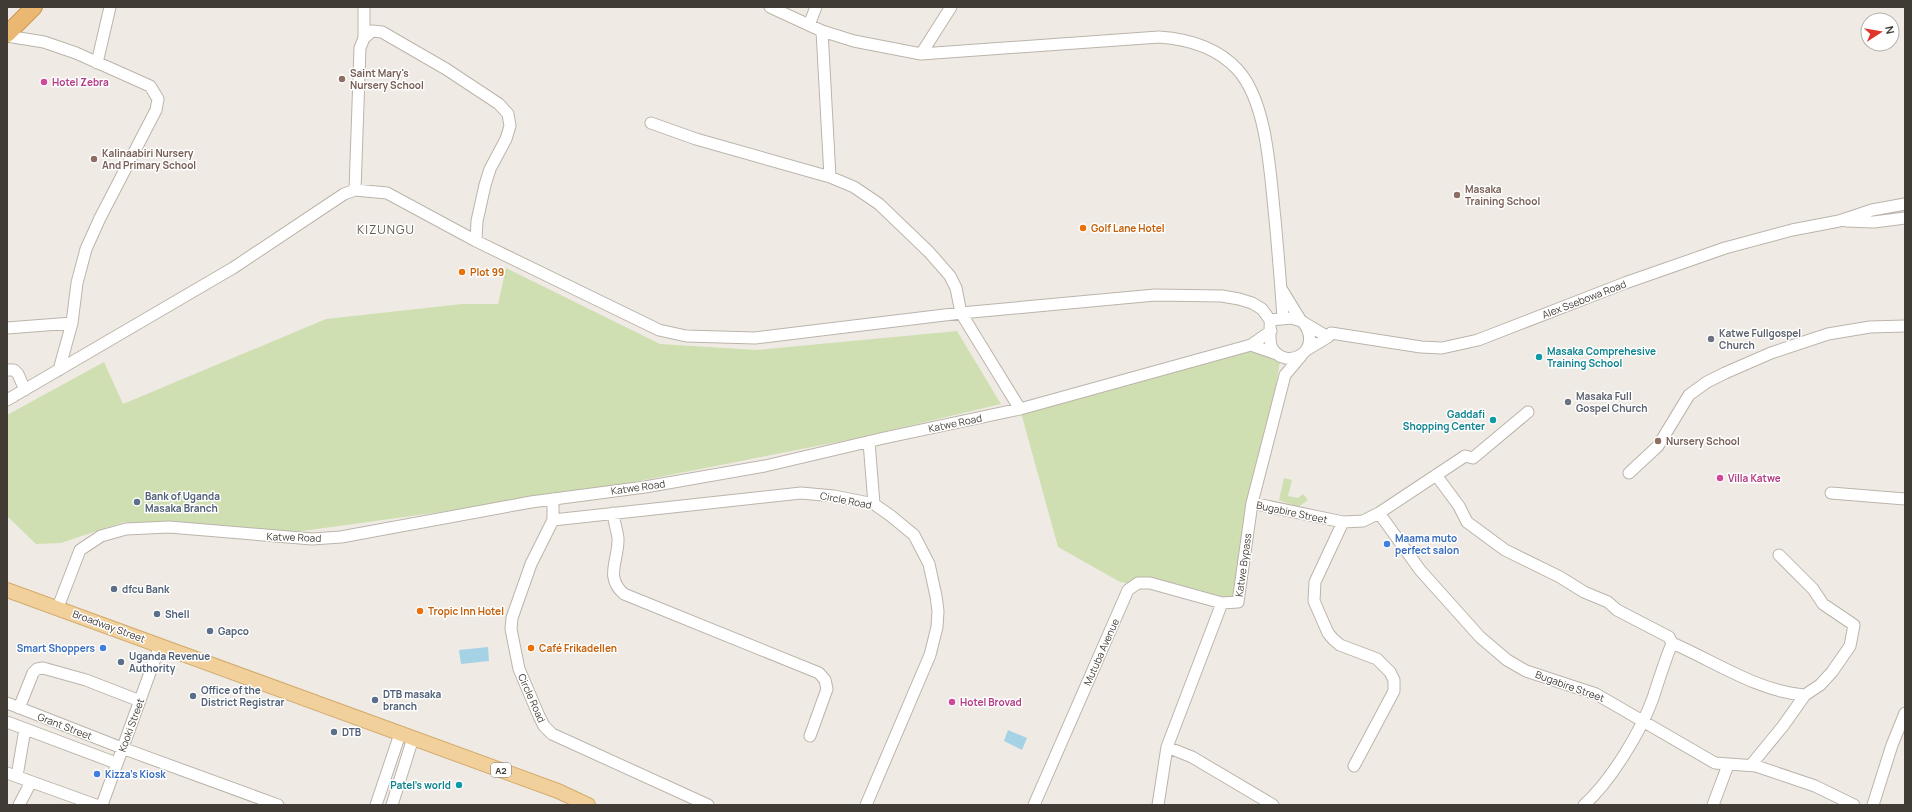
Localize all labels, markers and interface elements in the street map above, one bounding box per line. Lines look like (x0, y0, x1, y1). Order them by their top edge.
north arrow (1860, 12, 1900, 52)
text: N (1882, 24, 1898, 35)
place label: Saint Mary's Nursery School (350, 66, 424, 92)
marker: Saint Mary's Nursery School (337, 74, 347, 84)
place label: Hotel Zebra (52, 75, 109, 89)
marker: Hotel Zebra (39, 77, 49, 87)
place label: Kalinaabiri Nursery And Primary School (102, 146, 196, 172)
marker: Kalinaabiri Nursery And Primary School (89, 154, 99, 164)
place label: Masaka Training School (1465, 182, 1540, 208)
marker: Masaka Training School (1452, 190, 1462, 200)
district label: KIZUNGU (357, 221, 415, 238)
place label: Golf Lane Hotel (1091, 221, 1165, 235)
marker: Golf Lane Hotel (1078, 223, 1088, 233)
place label: Plot 99 (470, 265, 504, 279)
marker: Plot 99 (457, 267, 467, 277)
street label: Alex Ssebowa Road (1540, 276, 1628, 322)
place label: Katwe Fullgospel Church (1719, 326, 1801, 352)
marker: Katwe Fullgospel Church (1706, 334, 1716, 344)
place label: Masaka Comprehesive Training School (1547, 344, 1656, 370)
marker: Masaka Comprehesive Training School (1534, 352, 1544, 362)
place label: Masaka Full Gospel Church (1576, 389, 1648, 415)
marker: Masaka Full Gospel Church (1563, 397, 1573, 407)
place label: Gaddafi Shopping Center (1403, 407, 1485, 433)
street label: Katwe Road (927, 410, 983, 436)
marker: Gaddafi Shopping Center (1488, 415, 1498, 425)
place label: Nursery School (1666, 434, 1740, 448)
marker: Nursery School (1653, 436, 1663, 446)
place label: Villa Katwe (1728, 471, 1781, 485)
marker: Villa Katwe (1715, 473, 1725, 483)
street label: Katwe Road (610, 476, 666, 498)
street label: Circle Road (819, 488, 873, 512)
place label: Bank of Uganda Masaka Branch (145, 489, 220, 515)
marker: Bank of Uganda Masaka Branch (132, 497, 142, 507)
street label: Bugabire Street (1255, 498, 1329, 526)
street label: Katwe Road (267, 529, 322, 545)
place label: Maama muto perfect salon (1395, 531, 1459, 557)
street label: Katwe Bypass (1232, 532, 1254, 598)
marker: Maama muto perfect salon (1382, 539, 1392, 549)
place label: dfcu Bank (122, 582, 170, 596)
marker: dfcu Bank (109, 584, 119, 594)
place label: Tropic Inn Hotel (428, 604, 504, 618)
street label: Broadway Street (71, 606, 147, 646)
marker: Tropic Inn Hotel (415, 606, 425, 616)
place label: Shell (165, 607, 189, 621)
marker: Shell (152, 609, 162, 619)
street label: Mutuba Avenue (1080, 616, 1122, 688)
place label: Gapco (218, 624, 249, 638)
marker: Gapco (205, 626, 215, 636)
place label: Smart Shoppers (17, 641, 96, 655)
place label: Café Frikadellen (539, 641, 617, 655)
marker: Smart Shoppers (98, 643, 108, 653)
marker: Café Frikadellen (526, 643, 536, 653)
place label: Uganda Revenue Authority (129, 649, 210, 675)
marker: Uganda Revenue Authority (116, 657, 126, 667)
street label: Bugabire Street (1534, 667, 1606, 705)
street label: Circle Road (515, 671, 549, 725)
place label: Office of the District Registrar (201, 683, 284, 709)
place label: DTB masaka branch (383, 687, 441, 713)
marker: Office of the District Registrar (188, 691, 198, 701)
marker: DTB masaka branch (370, 695, 380, 705)
place label: Hotel Brovad (960, 695, 1022, 709)
street label: Kooki Street (115, 696, 147, 754)
marker: Hotel Brovad (947, 697, 957, 707)
street label: Grant Street (36, 709, 94, 743)
place label: DTB (342, 725, 362, 739)
marker: DTB (329, 727, 339, 737)
road number: A2 (491, 763, 511, 777)
place label: Kizza's Kiosk (105, 767, 166, 781)
marker: Kizza's Kiosk (92, 769, 102, 779)
place label: Patel's world (390, 778, 451, 792)
marker: Patel's world (454, 780, 464, 790)

